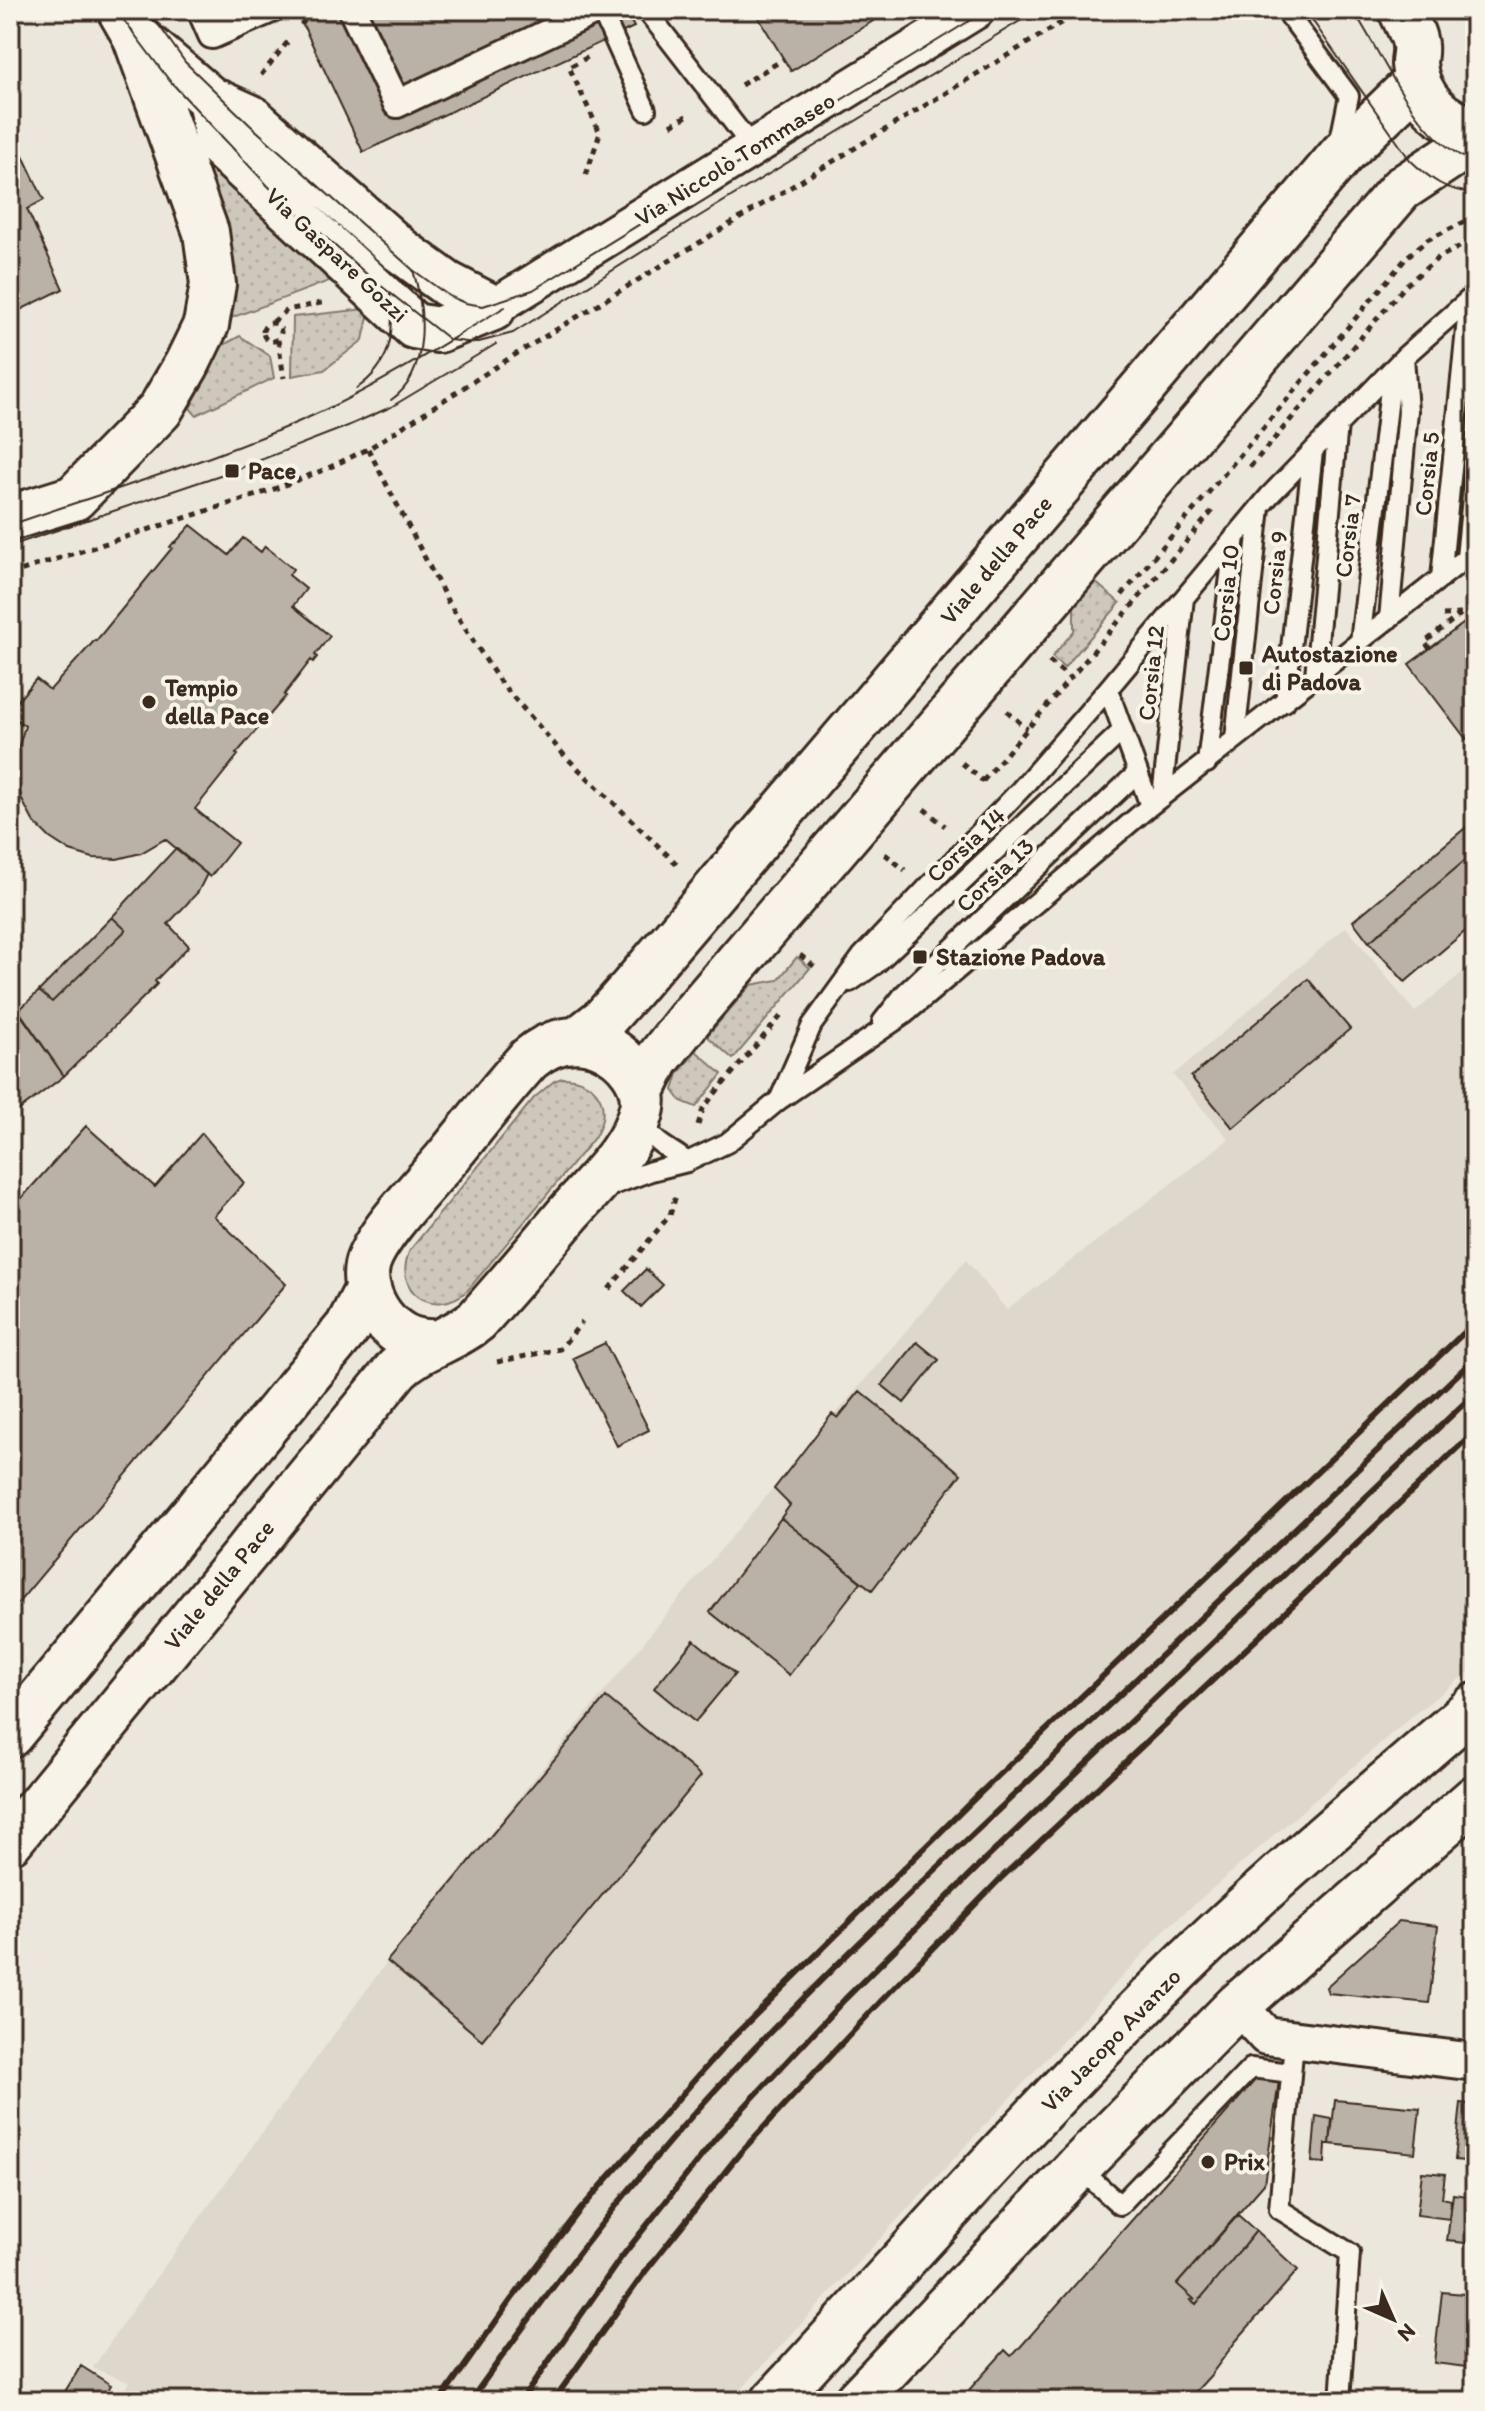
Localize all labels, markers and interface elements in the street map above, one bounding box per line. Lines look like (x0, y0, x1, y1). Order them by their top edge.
street label: Via Niccolò Tommaseo (629, 85, 840, 232)
street label: Via Gaspare Gozzi (260, 181, 415, 328)
street label: Corsia 5 (1408, 430, 1445, 517)
place label: Pace (248, 456, 296, 485)
marker: Pace (223, 462, 241, 480)
street label: Viale della Pace (933, 489, 1058, 630)
street label: Corsia 7 (1328, 492, 1367, 579)
street label: Corsia 9 (1256, 529, 1293, 616)
street label: Corsia 10 (1206, 543, 1245, 643)
street label: Corsia 12 (1131, 623, 1170, 722)
place label: Autostazione di Padova (1261, 639, 1398, 696)
marker: Autostazione di Padova (1237, 659, 1255, 677)
place label: Tempio della Pace (164, 673, 269, 730)
marker: Tempio della Pace (140, 693, 158, 711)
street label: Corsia 14 (920, 801, 1011, 888)
street label: Corsia 13 (950, 831, 1040, 918)
place label: Stazione Padova (936, 942, 1106, 971)
marker: Stazione Padova (911, 948, 929, 966)
street label: Viale della Pace (157, 1514, 280, 1656)
street label: Via Jacopo Avanzo (1034, 1961, 1187, 2118)
place label: Prix (1224, 2147, 1265, 2176)
marker: Prix (1199, 2153, 1217, 2171)
north arrow (1353, 2279, 1433, 2359)
text: N (1392, 2318, 1422, 2348)

